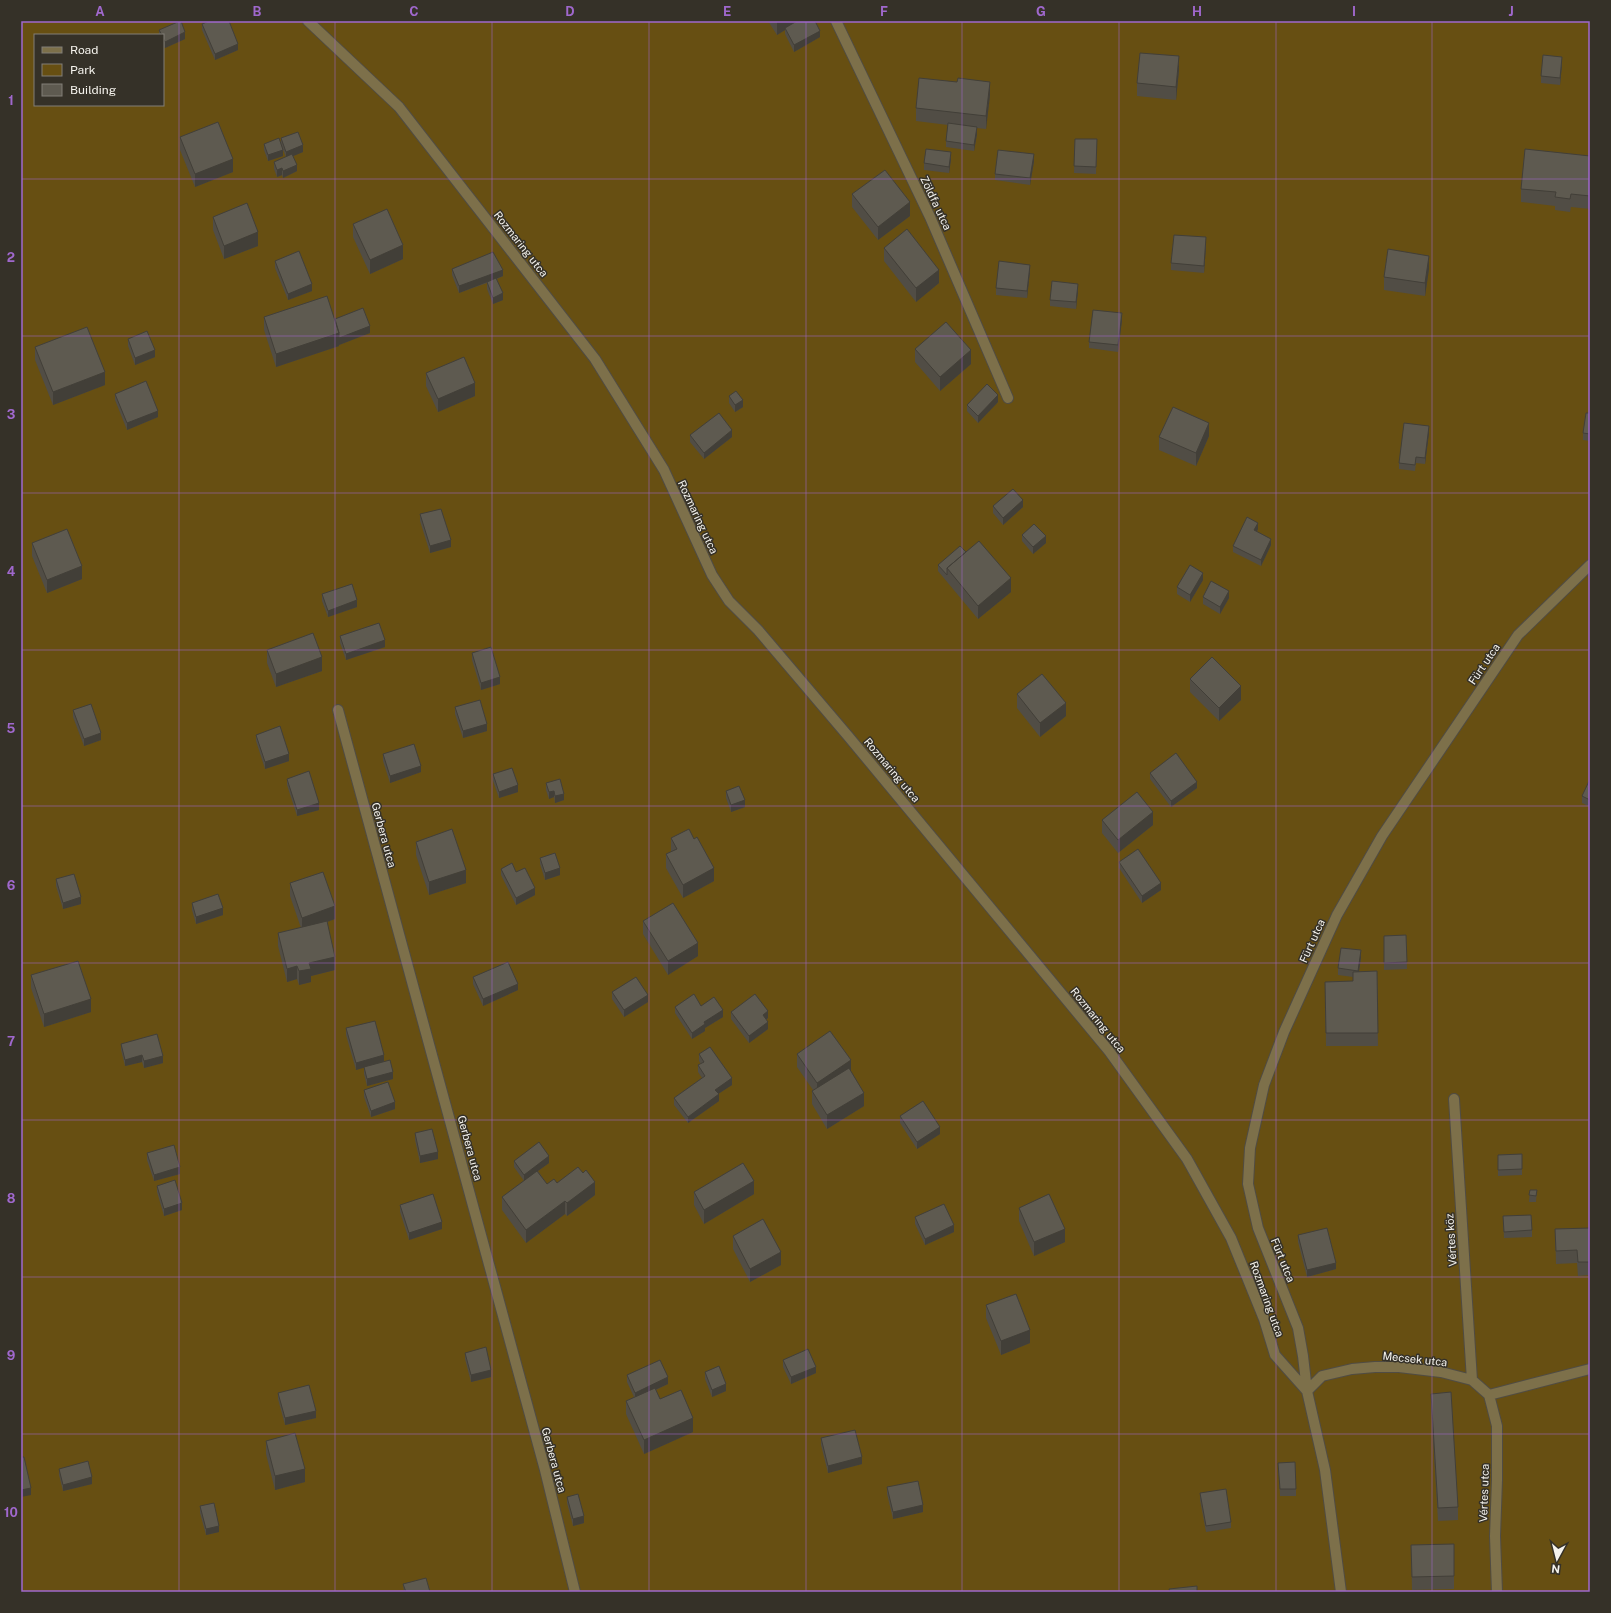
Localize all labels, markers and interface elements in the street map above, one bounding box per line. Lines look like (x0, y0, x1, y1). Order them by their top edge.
text: A (95, 4, 105, 19)
text: B (253, 4, 262, 19)
text: C (409, 4, 419, 19)
text: D (565, 4, 575, 19)
text: E (723, 4, 731, 19)
text: F (880, 4, 888, 19)
text: G (1036, 4, 1046, 19)
text: H (1192, 4, 1202, 19)
text: I (1352, 4, 1356, 19)
text: J (1508, 4, 1514, 19)
legend (34, 34, 164, 106)
text: Road (70, 43, 98, 57)
text: Park (70, 63, 96, 77)
text: Building (70, 83, 116, 97)
text: 1 (8, 93, 14, 108)
street label: Zöldfa utca (918, 174, 954, 232)
street label: Rozmaring utca (492, 209, 550, 279)
text: 2 (7, 250, 15, 265)
text: 3 (7, 407, 16, 422)
street label: Rozmaring utca (676, 478, 720, 556)
text: 4 (7, 564, 16, 579)
street label: Fürt utca (1466, 641, 1502, 687)
text: 5 (7, 721, 16, 736)
street label: Rozmaring utca (862, 736, 922, 804)
street label: Gerbera utca (370, 801, 398, 869)
text: 6 (7, 878, 16, 893)
street label: Fürt utca (1297, 917, 1327, 965)
street label: Rozmaring utca (1068, 985, 1128, 1055)
text: 7 (7, 1034, 15, 1049)
street label: Gerbera utca (456, 1114, 484, 1182)
text: 8 (7, 1191, 16, 1206)
street label: Vértes köz (1443, 1213, 1459, 1267)
street label: Fürt utca (1269, 1236, 1297, 1284)
street label: Rozmaring utca (1248, 1260, 1286, 1338)
text: 9 (7, 1348, 15, 1363)
street label: Mecsek utca (1382, 1350, 1448, 1368)
street label: Gerbera utca (540, 1426, 568, 1494)
street label: Vértes utca (1477, 1464, 1491, 1522)
text: 10 (4, 1505, 18, 1520)
north arrow (1537, 1539, 1577, 1579)
text: N (1551, 1562, 1561, 1575)

